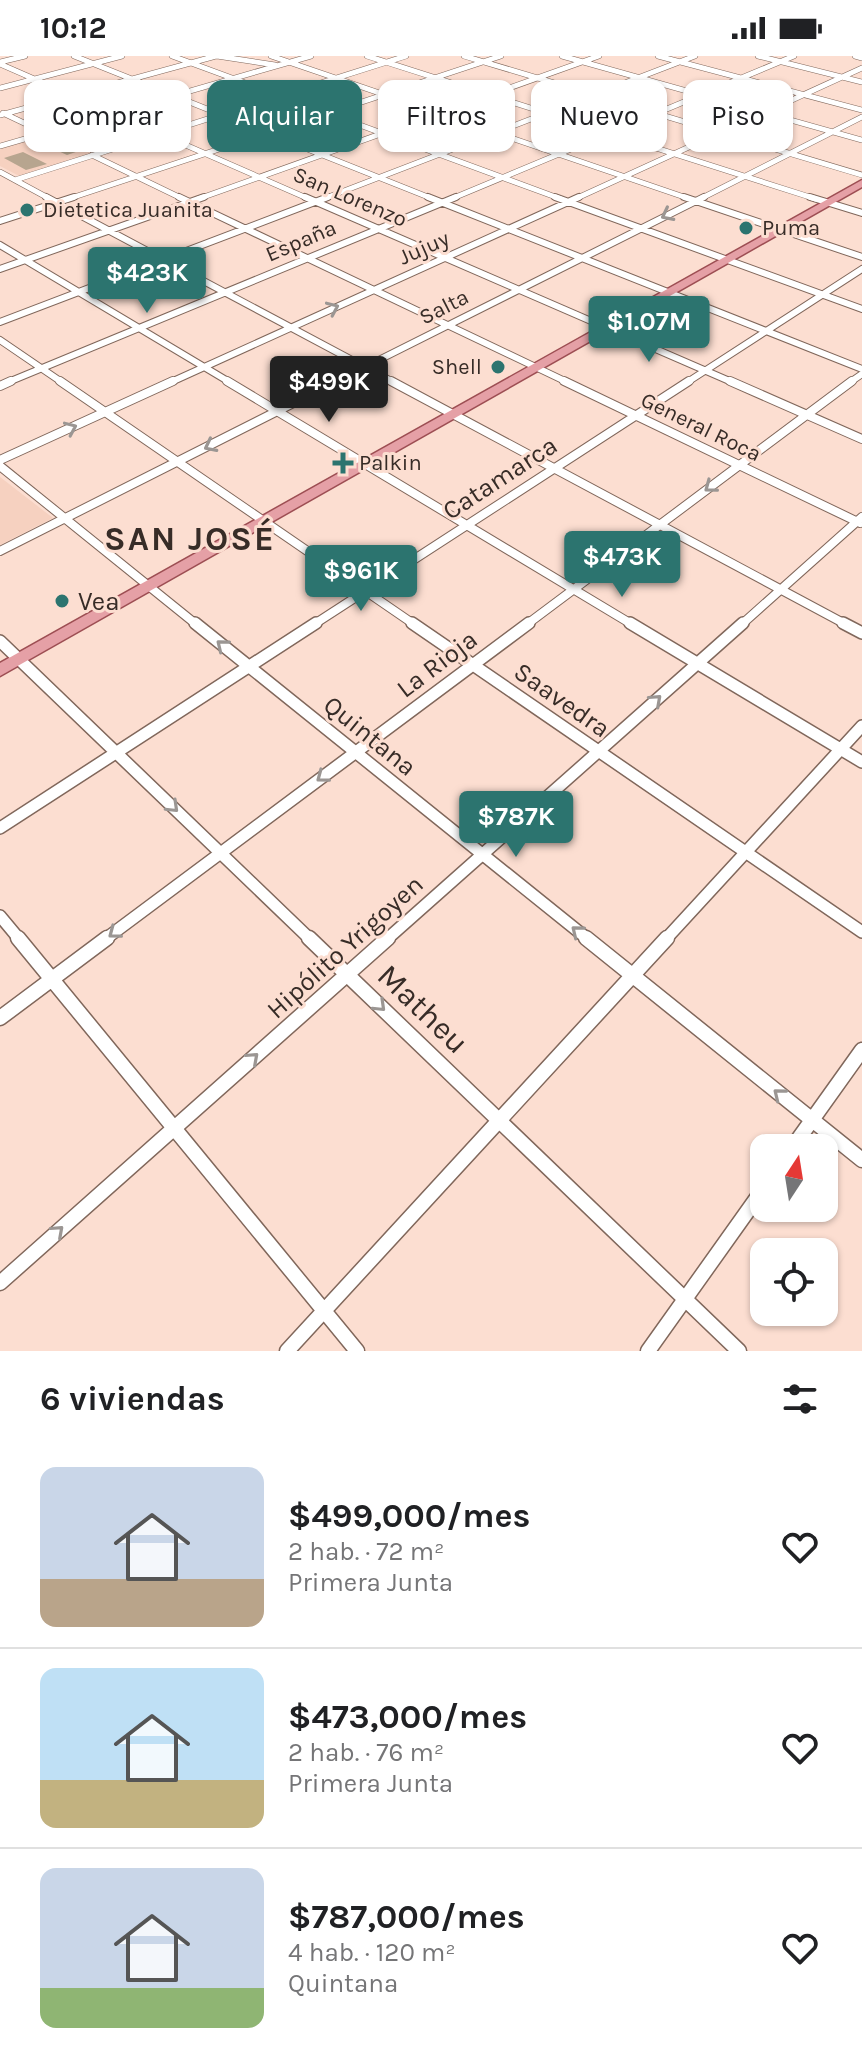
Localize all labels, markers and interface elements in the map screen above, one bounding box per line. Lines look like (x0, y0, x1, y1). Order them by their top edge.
text: 10:12 (40, 10, 107, 46)
chip: Comprar (24, 80, 191, 152)
chip: Alquilar (207, 80, 362, 152)
chip: Filtros (378, 80, 515, 152)
chip: Nuevo (531, 80, 667, 152)
chip: Piso (683, 80, 793, 152)
street label: San Lorenzo (289, 161, 411, 233)
place label: Dietetica Juanita (43, 197, 213, 223)
marker: Dietetica Juanita (18, 201, 36, 219)
one-way arrow (661, 205, 676, 221)
street label: España (262, 215, 340, 267)
place label: Puma (762, 215, 820, 241)
marker: Puma (737, 219, 755, 237)
street label: Jujuy (395, 225, 453, 271)
pin: $423K (91, 247, 203, 315)
text: $423K (106, 257, 188, 288)
street label: Salta (415, 284, 473, 330)
pin: $1.07M (584, 296, 714, 364)
one-way arrow (325, 302, 339, 318)
text: $1.07M (607, 306, 691, 337)
place label: Shell (432, 354, 482, 380)
pin: $499K (273, 356, 385, 424)
marker: Shell (489, 358, 507, 376)
text: $499K (288, 366, 370, 397)
street label: General Roca (637, 387, 765, 467)
one-way arrow (63, 422, 77, 438)
street label: Catamarca (437, 430, 563, 526)
one-way arrow (204, 436, 219, 451)
place label: Palkin (359, 450, 422, 476)
marker: Palkin (334, 454, 352, 472)
one-way arrow (704, 478, 719, 492)
district label: SAN JOSÉ (104, 517, 276, 559)
pin: $473K (566, 531, 678, 599)
text: $473K (582, 541, 662, 572)
pin: $961K (305, 545, 417, 613)
text: $961K (323, 555, 399, 586)
place label: Vea (78, 586, 119, 617)
marker: Vea (53, 592, 71, 610)
street label: La Rioja (391, 624, 483, 704)
one-way arrow (216, 640, 231, 654)
street label: Saavedra (508, 656, 616, 744)
street label: Quintana (317, 689, 423, 783)
one-way arrow (647, 695, 662, 709)
one-way arrow (316, 768, 331, 782)
pin: $787K (460, 791, 572, 859)
one-way arrow (164, 797, 178, 812)
text: $787K (477, 801, 555, 832)
street label: Hipólito Yrigoyen (261, 869, 429, 1025)
one-way arrow (108, 923, 123, 938)
one-way arrow (571, 926, 586, 940)
street label: Matheu (370, 957, 476, 1061)
one-way arrow (371, 997, 385, 1012)
one-way arrow (243, 1054, 258, 1068)
one-way arrow (774, 1089, 789, 1104)
north arrow (750, 1134, 838, 1222)
map controls (750, 1134, 838, 1326)
one-way arrow (49, 1226, 64, 1241)
button: locate (750, 1238, 838, 1326)
icon: filters (778, 1377, 822, 1421)
text: 6 viviendas (40, 1379, 225, 1419)
text: $499,000/mes (288, 1496, 531, 1536)
icon: home (104, 1499, 200, 1595)
icon: heart (778, 1525, 822, 1569)
text: 2 hab. · 72 m² (288, 1536, 444, 1567)
text: Primera Junta (288, 1567, 453, 1598)
text: $473,000/mes (288, 1697, 527, 1737)
icon: home (104, 1700, 200, 1796)
icon: heart (778, 1726, 822, 1770)
text: 2 hab. · 76 m² (288, 1737, 444, 1768)
text: Primera Junta (288, 1768, 453, 1799)
text: $787,000/mes (288, 1897, 525, 1937)
icon: home (104, 1900, 200, 1996)
icon: heart (778, 1926, 822, 1970)
text: 4 hab. · 120 m² (288, 1937, 456, 1968)
text: Quintana (288, 1968, 398, 1999)

